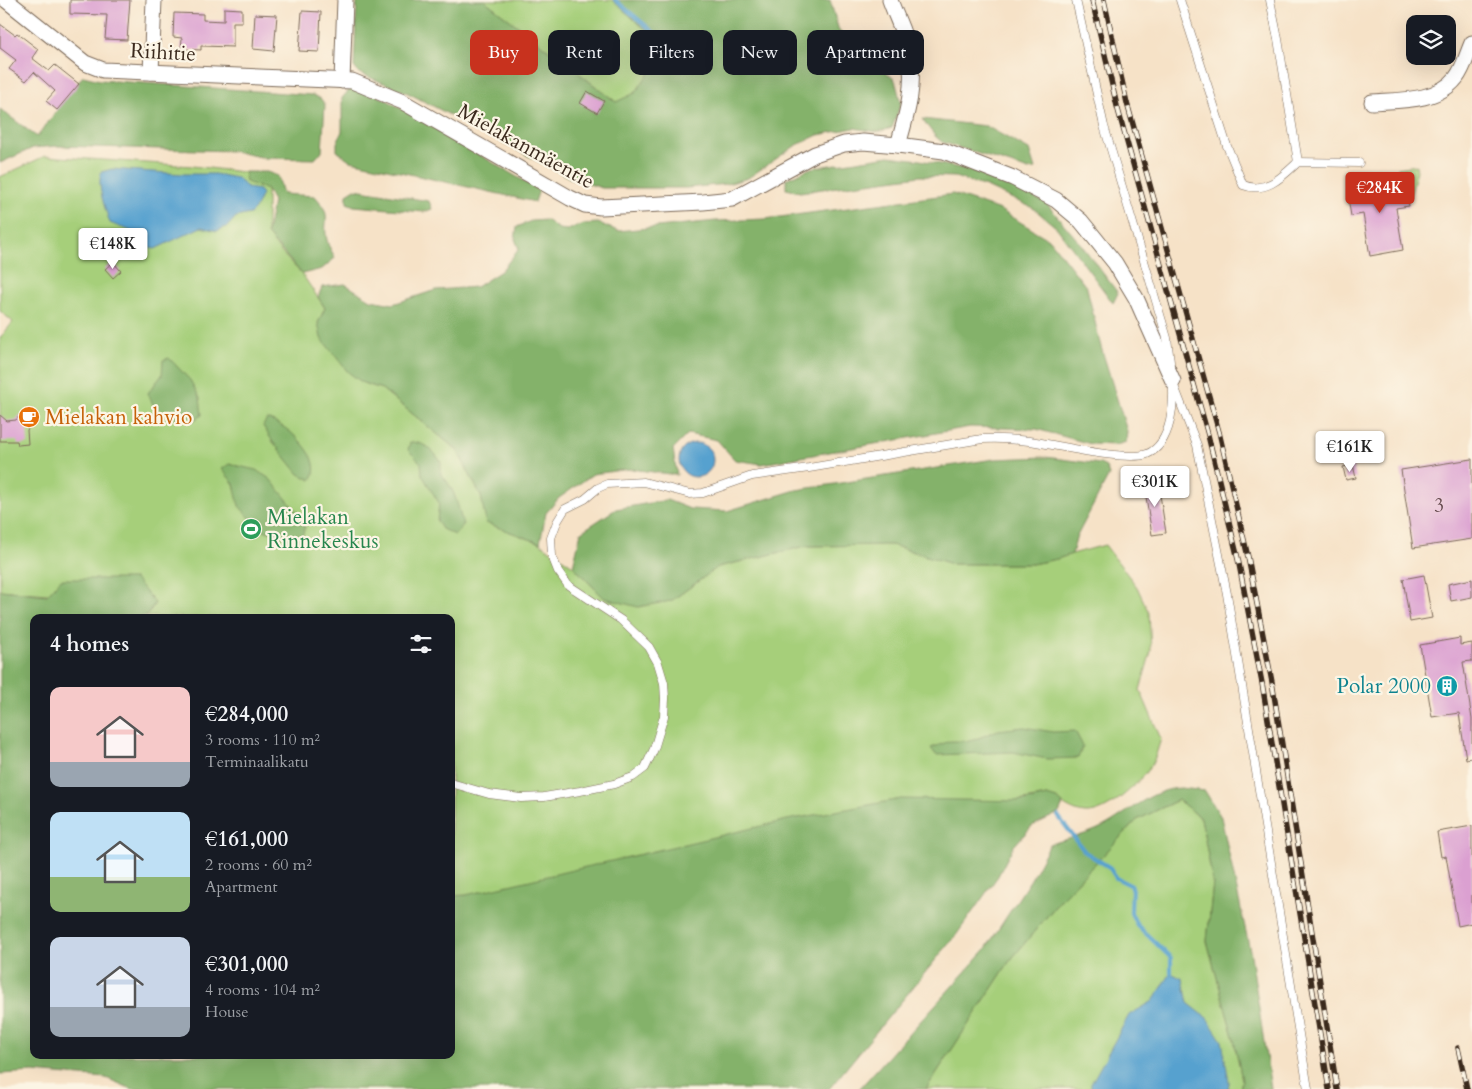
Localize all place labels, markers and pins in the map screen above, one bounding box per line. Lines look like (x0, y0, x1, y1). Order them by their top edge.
pin: €284K (1345, 172, 1415, 214)
pin: €148K (78, 228, 148, 270)
place label: Mielakan kahvio (45, 403, 192, 432)
cafe icon: Mielakan kahvio (17, 405, 41, 429)
pin: €161K (1315, 430, 1385, 473)
pin: €301K (1120, 466, 1190, 508)
place label: Mielakan Rinnekeskus (267, 503, 378, 556)
sports icon: Mielakan Rinnekeskus (239, 517, 263, 541)
place label: Polar 2000 (1336, 672, 1431, 701)
building icon: Polar 2000 (1435, 674, 1459, 698)

